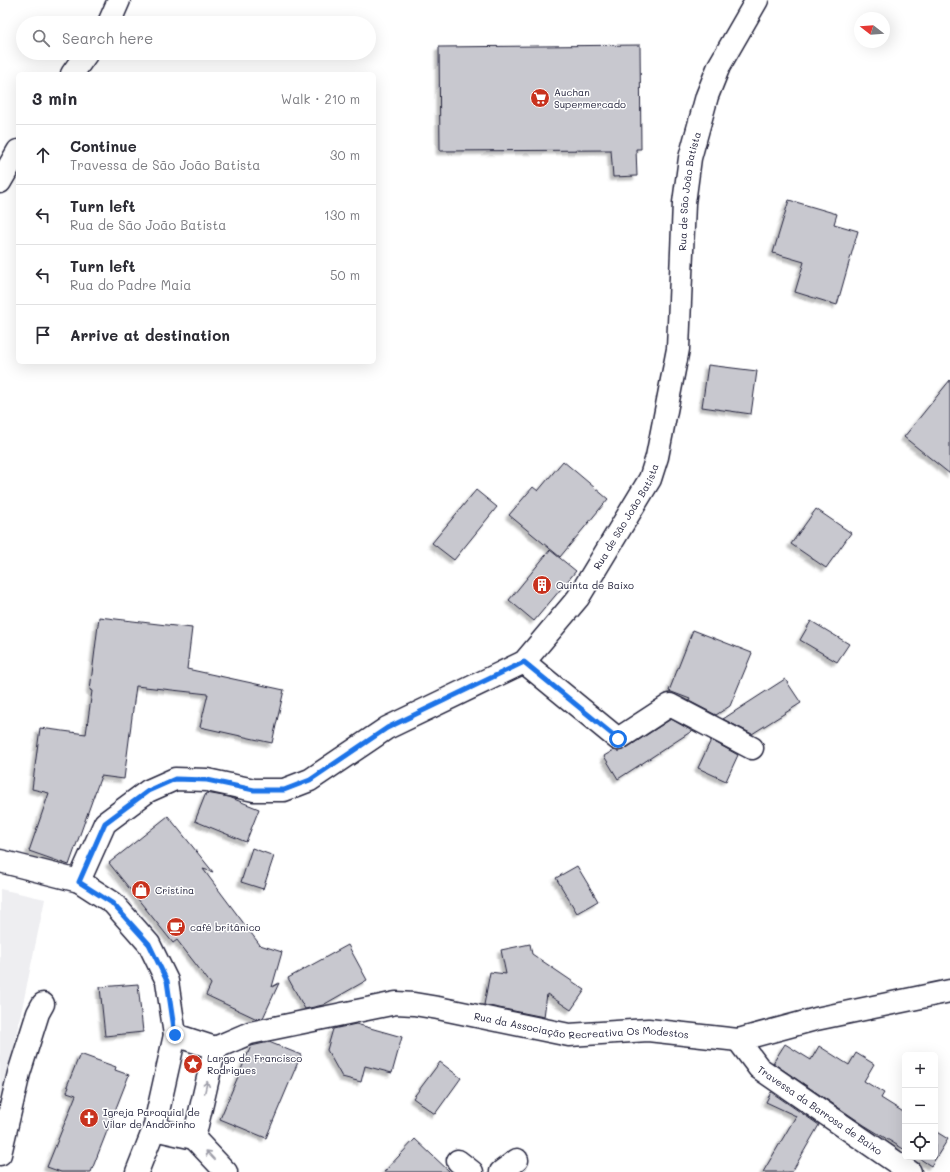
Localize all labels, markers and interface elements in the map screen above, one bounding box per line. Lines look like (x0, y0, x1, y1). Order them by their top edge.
north arrow (854, 12, 890, 48)
search box (16, 16, 376, 60)
icon: search (30, 27, 52, 49)
text: Search here (62, 28, 153, 48)
place label: Auchan Supermercado (554, 85, 626, 111)
text: 3 min (32, 87, 77, 109)
supermarket icon: Auchan Supermercado (529, 87, 551, 109)
text: Walk · 210 m (281, 90, 360, 107)
street label: Rua de São João Batista (675, 130, 704, 251)
text: Continue (70, 136, 137, 156)
icon: ahead (32, 144, 54, 166)
text: 30 m (330, 146, 360, 163)
text: Travessa de São João Batista (70, 156, 260, 173)
text: Turn left (70, 196, 135, 216)
icon: left (32, 204, 54, 226)
text: 130 m (324, 206, 360, 223)
text: Rua de São João Batista (70, 216, 226, 233)
text: Turn left (70, 256, 135, 276)
icon: left (32, 264, 54, 286)
text: 50 m (330, 266, 360, 283)
text: Rua do Padre Maia (70, 276, 191, 293)
icon: arrive (32, 324, 54, 346)
text: Arrive at destination (70, 325, 230, 345)
street label: Rua de São João Batista (590, 462, 661, 572)
building icon: Quinta de Baixo (531, 574, 553, 596)
place label: Quinta de Baixo (556, 578, 634, 592)
route start (609, 730, 627, 748)
shop icon: Cristina (130, 879, 152, 901)
place label: Cristina (155, 883, 194, 897)
cafe icon: café britânico (165, 916, 187, 938)
place label: café britânico (190, 920, 261, 934)
street label: Rua da Associação Recreativa Os Modestos (473, 1009, 690, 1042)
route end (166, 1026, 184, 1044)
place label: Largo de Francisco Rodrigues (207, 1051, 302, 1077)
map controls (902, 1052, 938, 1160)
button: + (902, 1052, 938, 1088)
place icon: Largo de Francisco Rodrigues (182, 1053, 204, 1075)
street label: Travessa da Barrosa de Baixo (755, 1062, 885, 1158)
one-way arrow (203, 1080, 211, 1093)
button: − (902, 1088, 938, 1124)
place label: Igreja Paroquial de Vilar de Andorinho (103, 1105, 200, 1131)
church icon: Igreja Paroquial de Vilar de Andorinho (78, 1107, 100, 1129)
button: locate (902, 1124, 938, 1160)
one-way arrow (205, 1150, 215, 1160)

